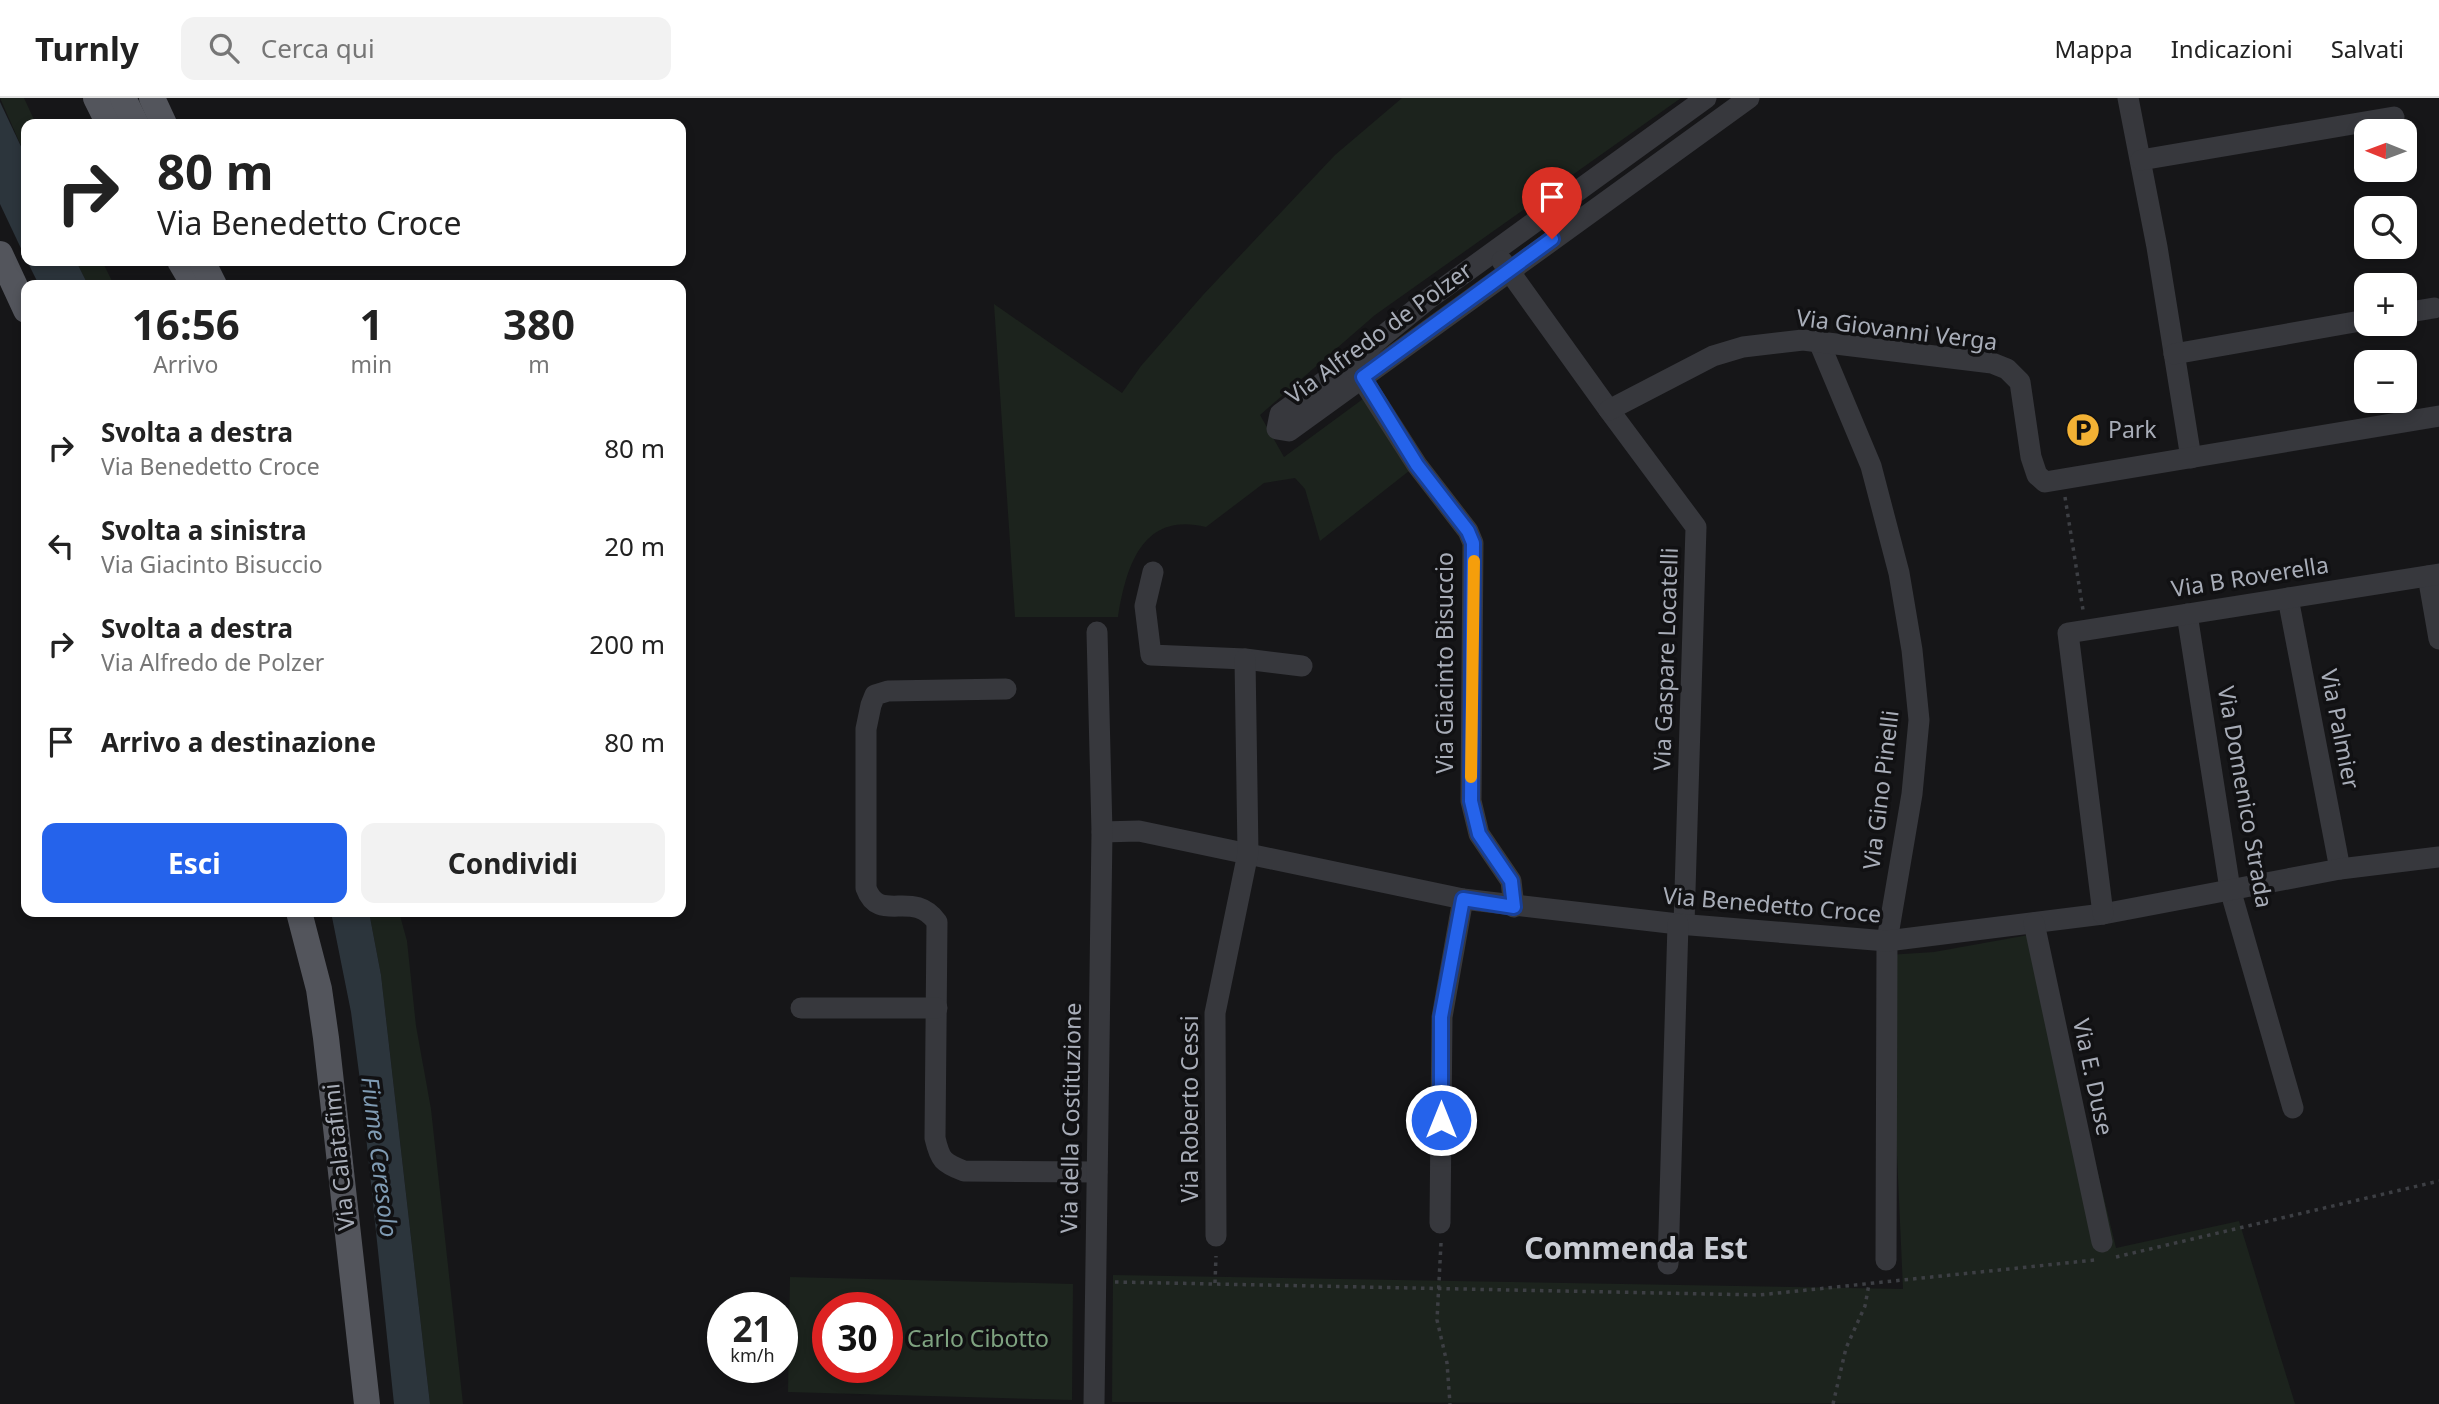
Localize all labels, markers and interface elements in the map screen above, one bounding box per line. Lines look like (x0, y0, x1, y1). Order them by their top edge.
search box (181, 17, 671, 80)
text: Turnly (35, 26, 139, 71)
icon: search (205, 29, 243, 67)
text: Cerca qui (261, 30, 375, 66)
text: Mappa (2055, 32, 2133, 65)
text: Indicazioni (2171, 32, 2293, 65)
text: Salvati (2331, 32, 2404, 65)
north arrow (2354, 119, 2417, 182)
map controls (2354, 119, 2417, 413)
text: 80 m (157, 138, 274, 204)
icon: right (42, 147, 133, 238)
pin (1522, 167, 1582, 239)
icon: arrive (1533, 178, 1571, 216)
button: search (2354, 196, 2417, 259)
text: Via Benedetto Croce (157, 201, 461, 244)
street label: Via Alfredo de Polzer (1279, 253, 1479, 411)
button: + (2354, 273, 2417, 336)
text: 16:56 (132, 295, 240, 352)
text: 1 (359, 295, 383, 352)
text: 380 (503, 295, 575, 352)
street label: Via Giovanni Verga (1795, 301, 1999, 357)
text: Arrivo (153, 348, 218, 380)
text: min (351, 348, 392, 380)
text: m (528, 348, 550, 380)
button: − (2354, 350, 2417, 413)
parking icon: Park (2064, 411, 2102, 449)
place label: Park (2108, 413, 2157, 445)
text: Svolta a destra (101, 414, 293, 450)
icon: right (42, 429, 80, 467)
text: 80 m (604, 430, 665, 466)
text: Via Benedetto Croce (101, 450, 320, 482)
text: Svolta a sinistra (101, 512, 307, 548)
icon: left (42, 527, 80, 565)
text: 20 m (604, 528, 665, 564)
street label: Via Gaspare Locatelli (1645, 547, 1685, 771)
text: Via Giacinto Bisuccio (101, 548, 323, 580)
street label: Via B Roverella (2169, 548, 2331, 604)
street label: Via Giacinto Bisuccio (1428, 552, 1460, 774)
text: Svolta a destra (101, 610, 293, 646)
icon: right (42, 625, 80, 663)
text: 200 m (589, 626, 665, 662)
text: Via Alfredo de Polzer (101, 646, 324, 678)
street label: Via Palmier (2314, 666, 2368, 792)
street label: Via Domenico Strada (2211, 683, 2281, 910)
street label: Via Gino Pinelli (1854, 708, 1906, 871)
icon: arrive (42, 723, 80, 761)
text: Arrivo a destinazione (101, 724, 376, 760)
text: 80 m (604, 724, 665, 760)
button: Esci (42, 823, 347, 903)
button: Condividi (361, 823, 665, 903)
street label: Via Benedetto Croce (1662, 879, 1882, 929)
street label: Via della Costituzione (1052, 1002, 1088, 1234)
street label: Via Roberto Cessi (1173, 1015, 1205, 1203)
street label: Via E. Duse (2066, 1015, 2122, 1138)
water label: Fiume Ceresolo (354, 1075, 407, 1239)
street label: Via Calatafimi (314, 1082, 362, 1232)
position arrow (1404, 1083, 1478, 1157)
district label: Commenda Est (1524, 1227, 1748, 1268)
speed limit sign: 30 (812, 1292, 903, 1383)
text: 21 (732, 1305, 773, 1352)
park label: Carlo Cibotto (907, 1322, 1049, 1354)
text: km/h (730, 1343, 775, 1367)

